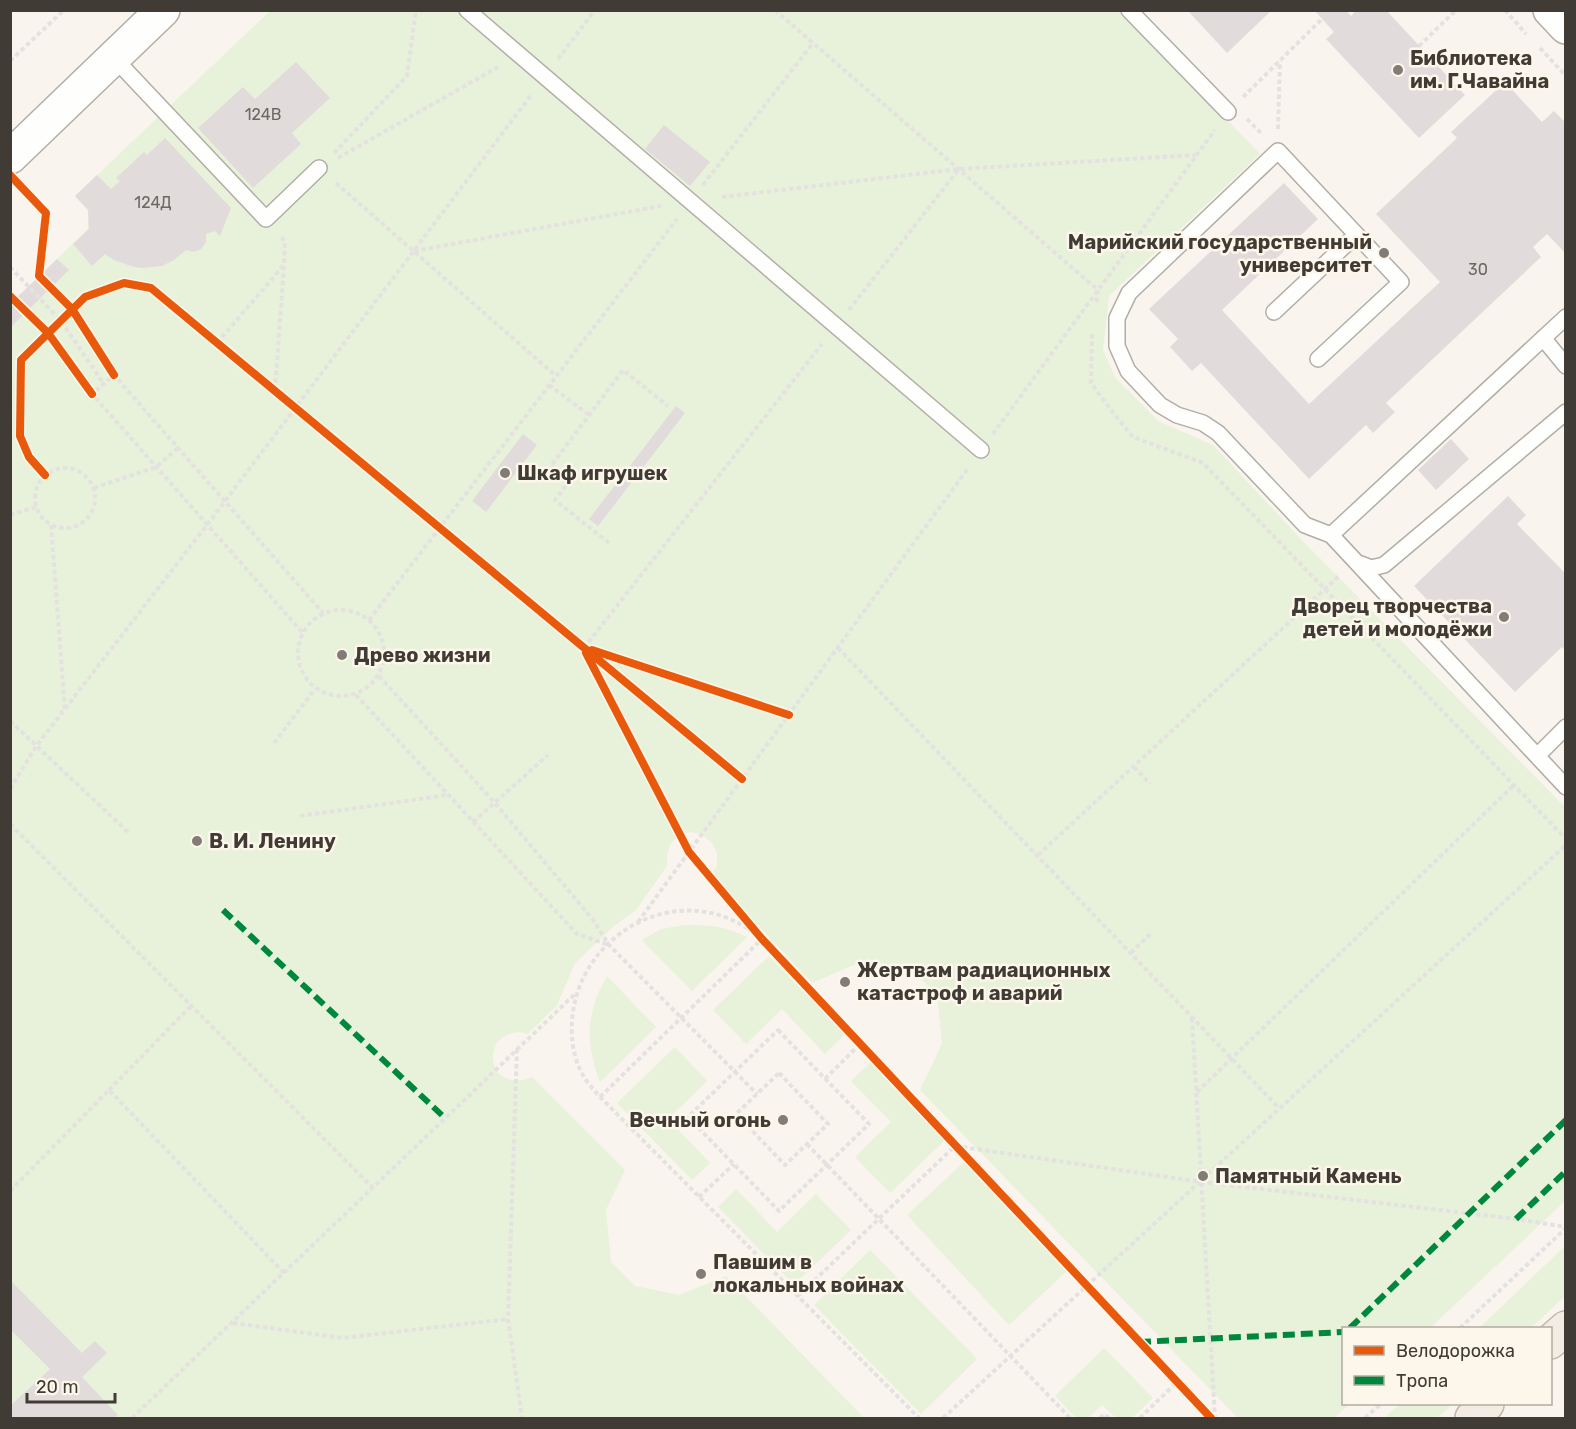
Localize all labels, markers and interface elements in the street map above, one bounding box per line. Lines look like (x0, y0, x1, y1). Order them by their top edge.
place label: Библиотека им. Г.Чавайна (1410, 46, 1549, 93)
marker: Библиотека им. Г.Чавайна (1391, 63, 1405, 77)
house number: 124В (245, 105, 281, 124)
house number: 124Д (134, 193, 172, 212)
place label: Марийский государственный университет (1068, 230, 1372, 277)
marker: Марийский государственный университет (1377, 246, 1391, 260)
house number: 30 (1468, 260, 1488, 279)
place label: Шкаф игрушек (517, 461, 668, 485)
marker: Шкаф игрушек (498, 466, 512, 480)
place label: Дворец творчества детей и молодёжи (1292, 594, 1492, 641)
marker: Дворец творчества детей и молодёжи (1497, 610, 1511, 624)
place label: Древо жизни (354, 643, 490, 667)
marker: Древо жизни (335, 648, 349, 662)
place label: В. И. Ленину (209, 829, 336, 853)
marker: В. И. Ленину (190, 834, 204, 848)
place label: Жертвам радиационных катастроф и аварий (857, 958, 1111, 1005)
marker: Жертвам радиационных катастроф и аварий (838, 975, 852, 989)
place label: Вечный огонь (629, 1108, 771, 1132)
marker: Вечный огонь (776, 1113, 790, 1127)
place label: Памятный Камень (1215, 1164, 1402, 1188)
marker: Памятный Камень (1196, 1169, 1210, 1183)
place label: Павшим в локальных войнах (713, 1250, 904, 1297)
marker: Павшим в локальных войнах (694, 1267, 708, 1281)
legend (1342, 1327, 1552, 1405)
text: Велодорожка (1396, 1340, 1515, 1362)
scale bar (27, 1366, 116, 1404)
text: Тропа (1396, 1370, 1448, 1392)
text: 20 m (36, 1376, 78, 1398)

